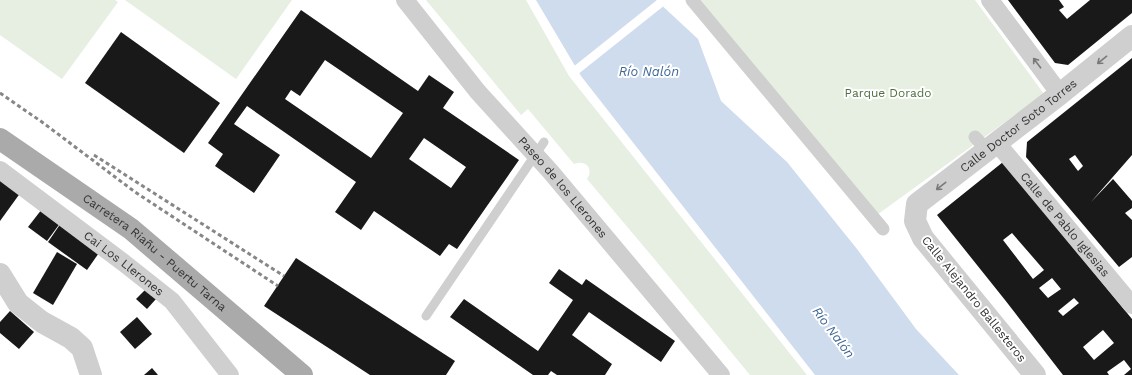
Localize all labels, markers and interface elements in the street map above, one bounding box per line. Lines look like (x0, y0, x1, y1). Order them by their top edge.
one-way arrow (1096, 56, 1107, 65)
one-way arrow (1033, 58, 1041, 69)
water label: Río Nalón (619, 64, 679, 79)
street label: Calle Doctor Soto Torres (957, 76, 1080, 175)
park label: Parque Dorado (845, 86, 931, 100)
street label: Paseo de los Llerones (515, 134, 610, 241)
street label: Calle de Pablo Iglesias (1017, 169, 1112, 280)
one-way arrow (935, 182, 946, 190)
street label: Carretera Riañu - Puertu Tarna (80, 191, 229, 314)
street label: Cai Los Llerones (81, 228, 167, 299)
street label: Calle Alejandro Ballesteros (919, 233, 1029, 365)
water label: Río Nalón (809, 304, 858, 361)

